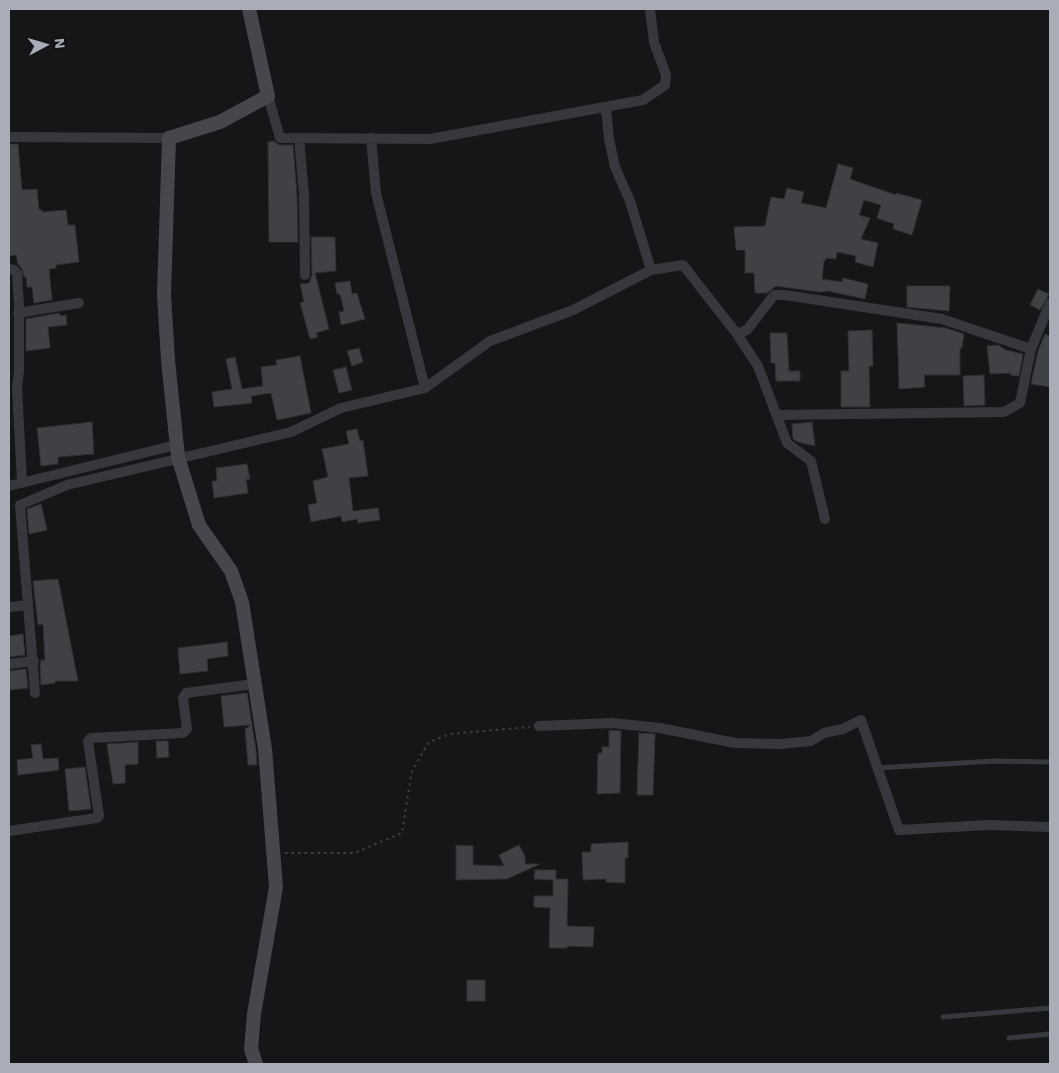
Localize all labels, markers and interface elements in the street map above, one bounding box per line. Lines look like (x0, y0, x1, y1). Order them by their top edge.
north arrow (20, 20, 70, 70)
text: N (51, 37, 68, 49)

